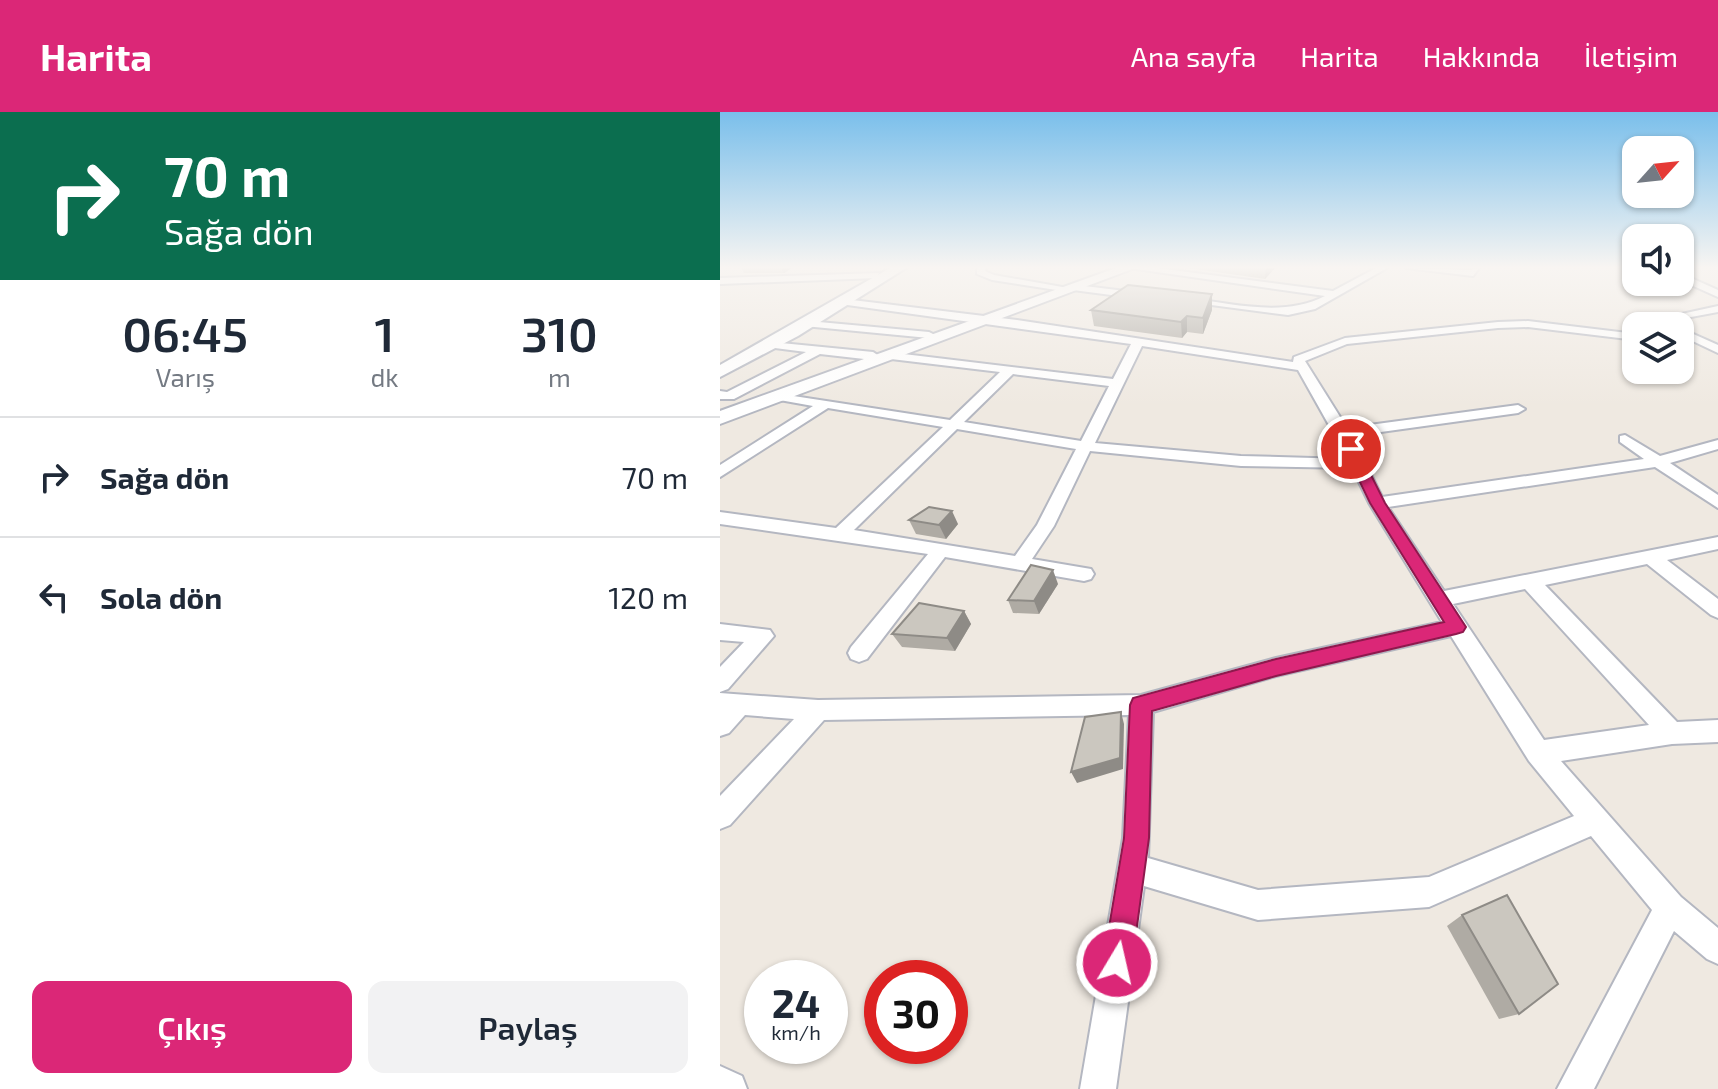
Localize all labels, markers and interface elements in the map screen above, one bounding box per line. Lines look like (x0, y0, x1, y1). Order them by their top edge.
text: Harita (40, 33, 152, 79)
text: Ana sayfa (1131, 39, 1256, 73)
text: Harita (1300, 39, 1379, 73)
text: Hakkında (1423, 39, 1540, 73)
text: İletişim (1584, 39, 1678, 73)
north arrow (1622, 136, 1694, 208)
map controls (1622, 136, 1694, 384)
text: 70 m (164, 141, 290, 208)
icon: right (32, 144, 136, 248)
text: Sağa dön (164, 209, 314, 252)
button: sound (1622, 224, 1694, 296)
text: 06:45 (122, 304, 248, 362)
text: 1 (374, 304, 395, 362)
text: 310 (521, 304, 598, 362)
button: layers (1622, 312, 1694, 384)
text: Varış (155, 361, 215, 392)
text: dk (370, 361, 399, 392)
text: m (548, 361, 571, 392)
pin (1317, 415, 1385, 483)
icon: arrive (1329, 427, 1373, 471)
icon: right (32, 455, 76, 499)
text: Sağa dön (100, 459, 229, 495)
text: 70 m (622, 459, 688, 495)
icon: left (32, 575, 76, 619)
text: Sola dön (100, 579, 222, 615)
text: 120 m (608, 579, 688, 615)
position arrow (1075, 921, 1159, 1005)
speed limit sign: 30 (864, 960, 968, 1064)
text: 24 (772, 978, 820, 1026)
button: Çıkış (32, 981, 352, 1073)
button: Paylaş (368, 981, 688, 1073)
text: km/h (771, 1020, 821, 1044)

